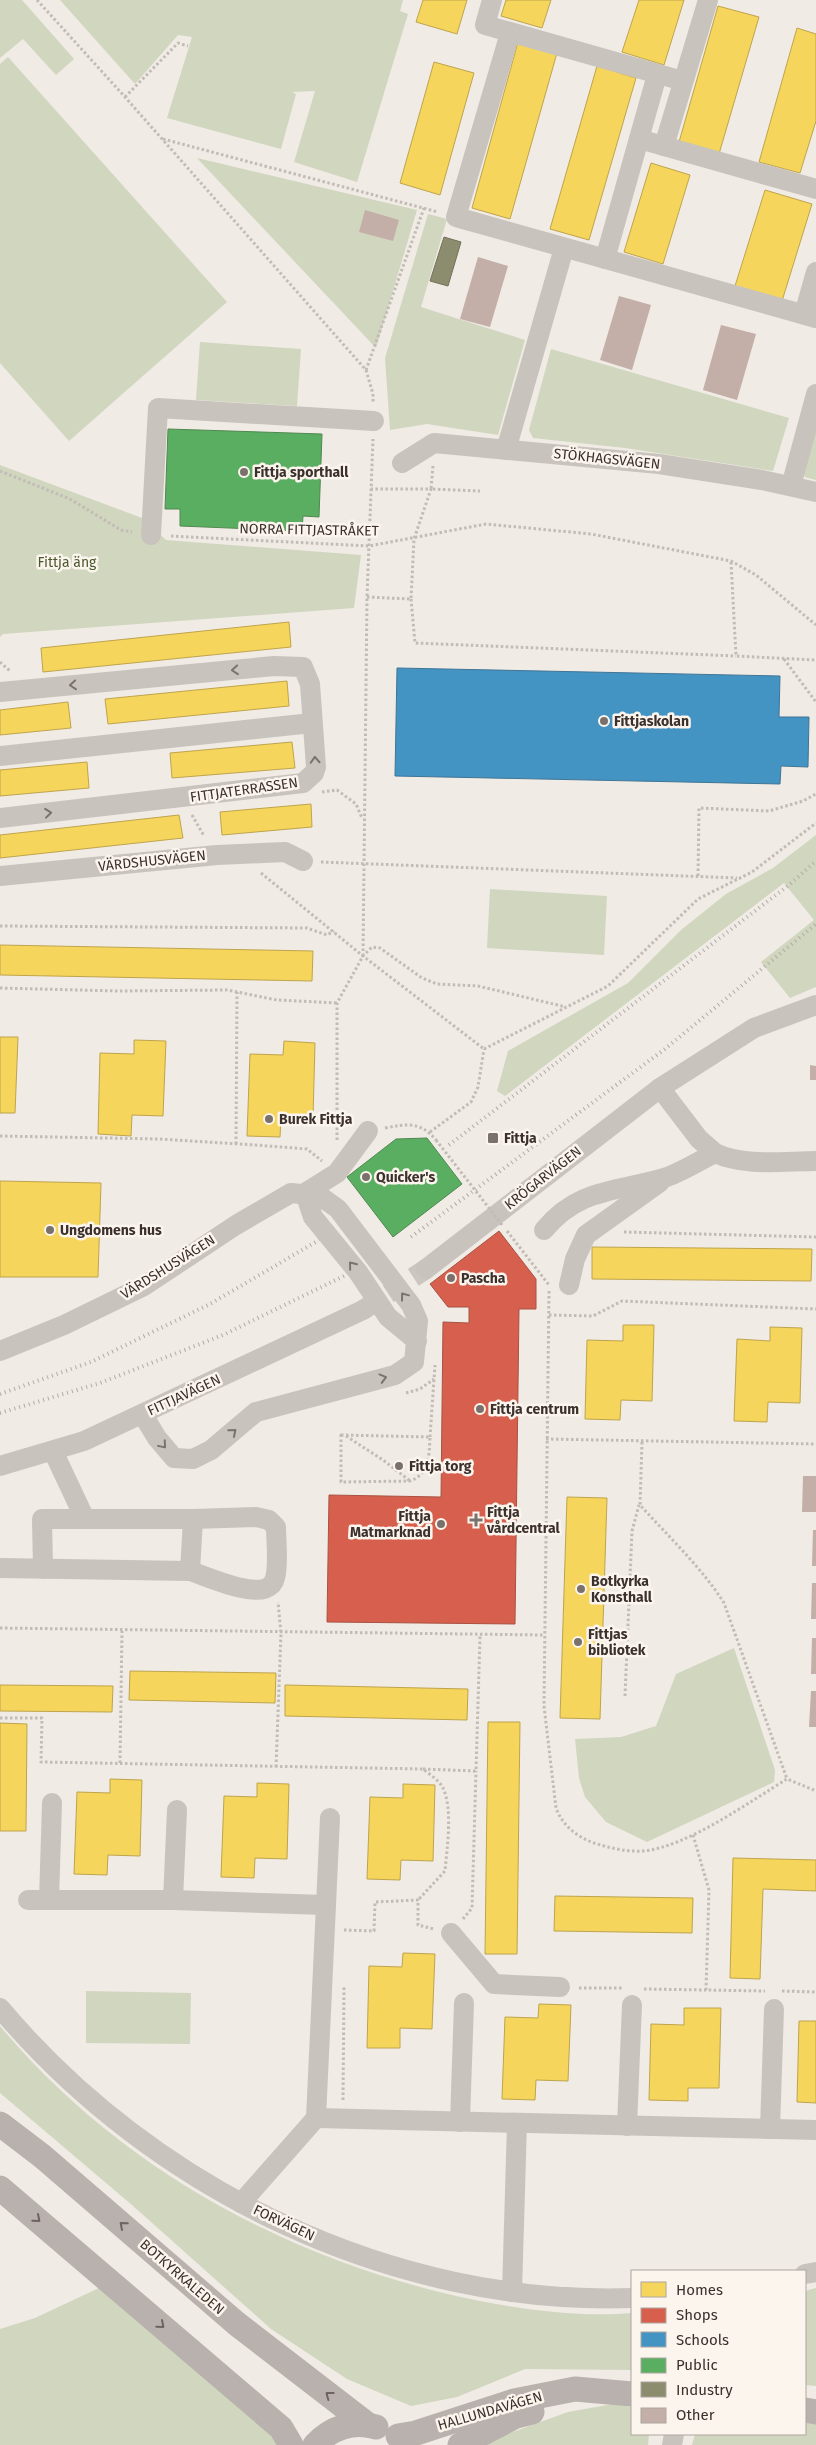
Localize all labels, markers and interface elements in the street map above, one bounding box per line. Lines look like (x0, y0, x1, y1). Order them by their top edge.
street label: STÖKHAGSVÄGEN (553, 444, 661, 473)
place label: Fittja sporthall (254, 464, 349, 481)
marker: Fittja sporthall (238, 466, 250, 478)
street label: NORRA FITTJASTRÅKET (239, 519, 380, 540)
park label: Fittja äng (38, 554, 97, 571)
one-way arrow (231, 664, 239, 675)
one-way arrow (69, 679, 77, 690)
place label: Fittjaskolan (614, 713, 689, 730)
marker: Fittjaskolan (598, 715, 610, 727)
one-way arrow (309, 755, 320, 763)
street label: FITTJATERRASSEN (189, 774, 299, 806)
one-way arrow (45, 808, 53, 819)
street label: VÄRDSHUSVÄGEN (97, 847, 207, 875)
place label: Burek Fittja (279, 1111, 353, 1128)
marker: Burek Fittja (263, 1113, 275, 1125)
place label: Fittja (504, 1130, 537, 1147)
marker: Fittja (486, 1131, 500, 1145)
street label: KRÖGARVÄGEN (501, 1142, 585, 1213)
place label: Quicker's (376, 1169, 436, 1186)
marker: Quicker's (360, 1171, 372, 1183)
place label: Ungdomens hus (60, 1222, 162, 1239)
marker: Ungdomens hus (44, 1224, 56, 1236)
street label: VÄRDSHUSVÄGEN (118, 1231, 218, 1303)
one-way arrow (349, 1262, 357, 1271)
place label: Pascha (461, 1270, 506, 1287)
marker: Pascha (445, 1272, 457, 1284)
one-way arrow (402, 1293, 410, 1302)
street label: FITTJAVÄGEN (145, 1371, 223, 1419)
one-way arrow (379, 1373, 388, 1384)
place label: Fittja centrum (490, 1401, 579, 1418)
marker: Fittja centrum (474, 1403, 486, 1415)
one-way arrow (227, 1428, 236, 1437)
one-way arrow (157, 1439, 166, 1448)
place label: Fittja torg (409, 1458, 472, 1475)
marker: Fittja torg (393, 1460, 405, 1472)
place label: Fittja vårdcentral (486, 1504, 560, 1537)
place label: Fittja Matmarknad (350, 1508, 431, 1541)
marker: Fittja vårdcentral (469, 1513, 483, 1527)
marker: Fittja Matmarknad (435, 1518, 447, 1530)
place label: Botkyrka Konsthall (591, 1573, 653, 1606)
marker: Botkyrka Konsthall (575, 1583, 587, 1595)
place label: Fittjas bibliotek (588, 1626, 646, 1659)
marker: Fittjas bibliotek (572, 1636, 584, 1648)
street label: FORVÄGEN (250, 2201, 318, 2245)
one-way arrow (32, 2214, 41, 2223)
one-way arrow (119, 2222, 128, 2231)
street label: BOTKYRKALEDEN (136, 2236, 228, 2318)
legend (631, 2270, 806, 2435)
text: Homes (676, 2281, 723, 2299)
text: Shops (676, 2306, 718, 2324)
one-way arrow (155, 2319, 164, 2328)
text: Schools (676, 2331, 729, 2349)
text: Public (676, 2356, 718, 2374)
text: Industry (676, 2381, 733, 2399)
street label: HALLUNDAVÄGEN (436, 2388, 544, 2434)
one-way arrow (326, 2392, 335, 2401)
text: Other (676, 2406, 715, 2424)

